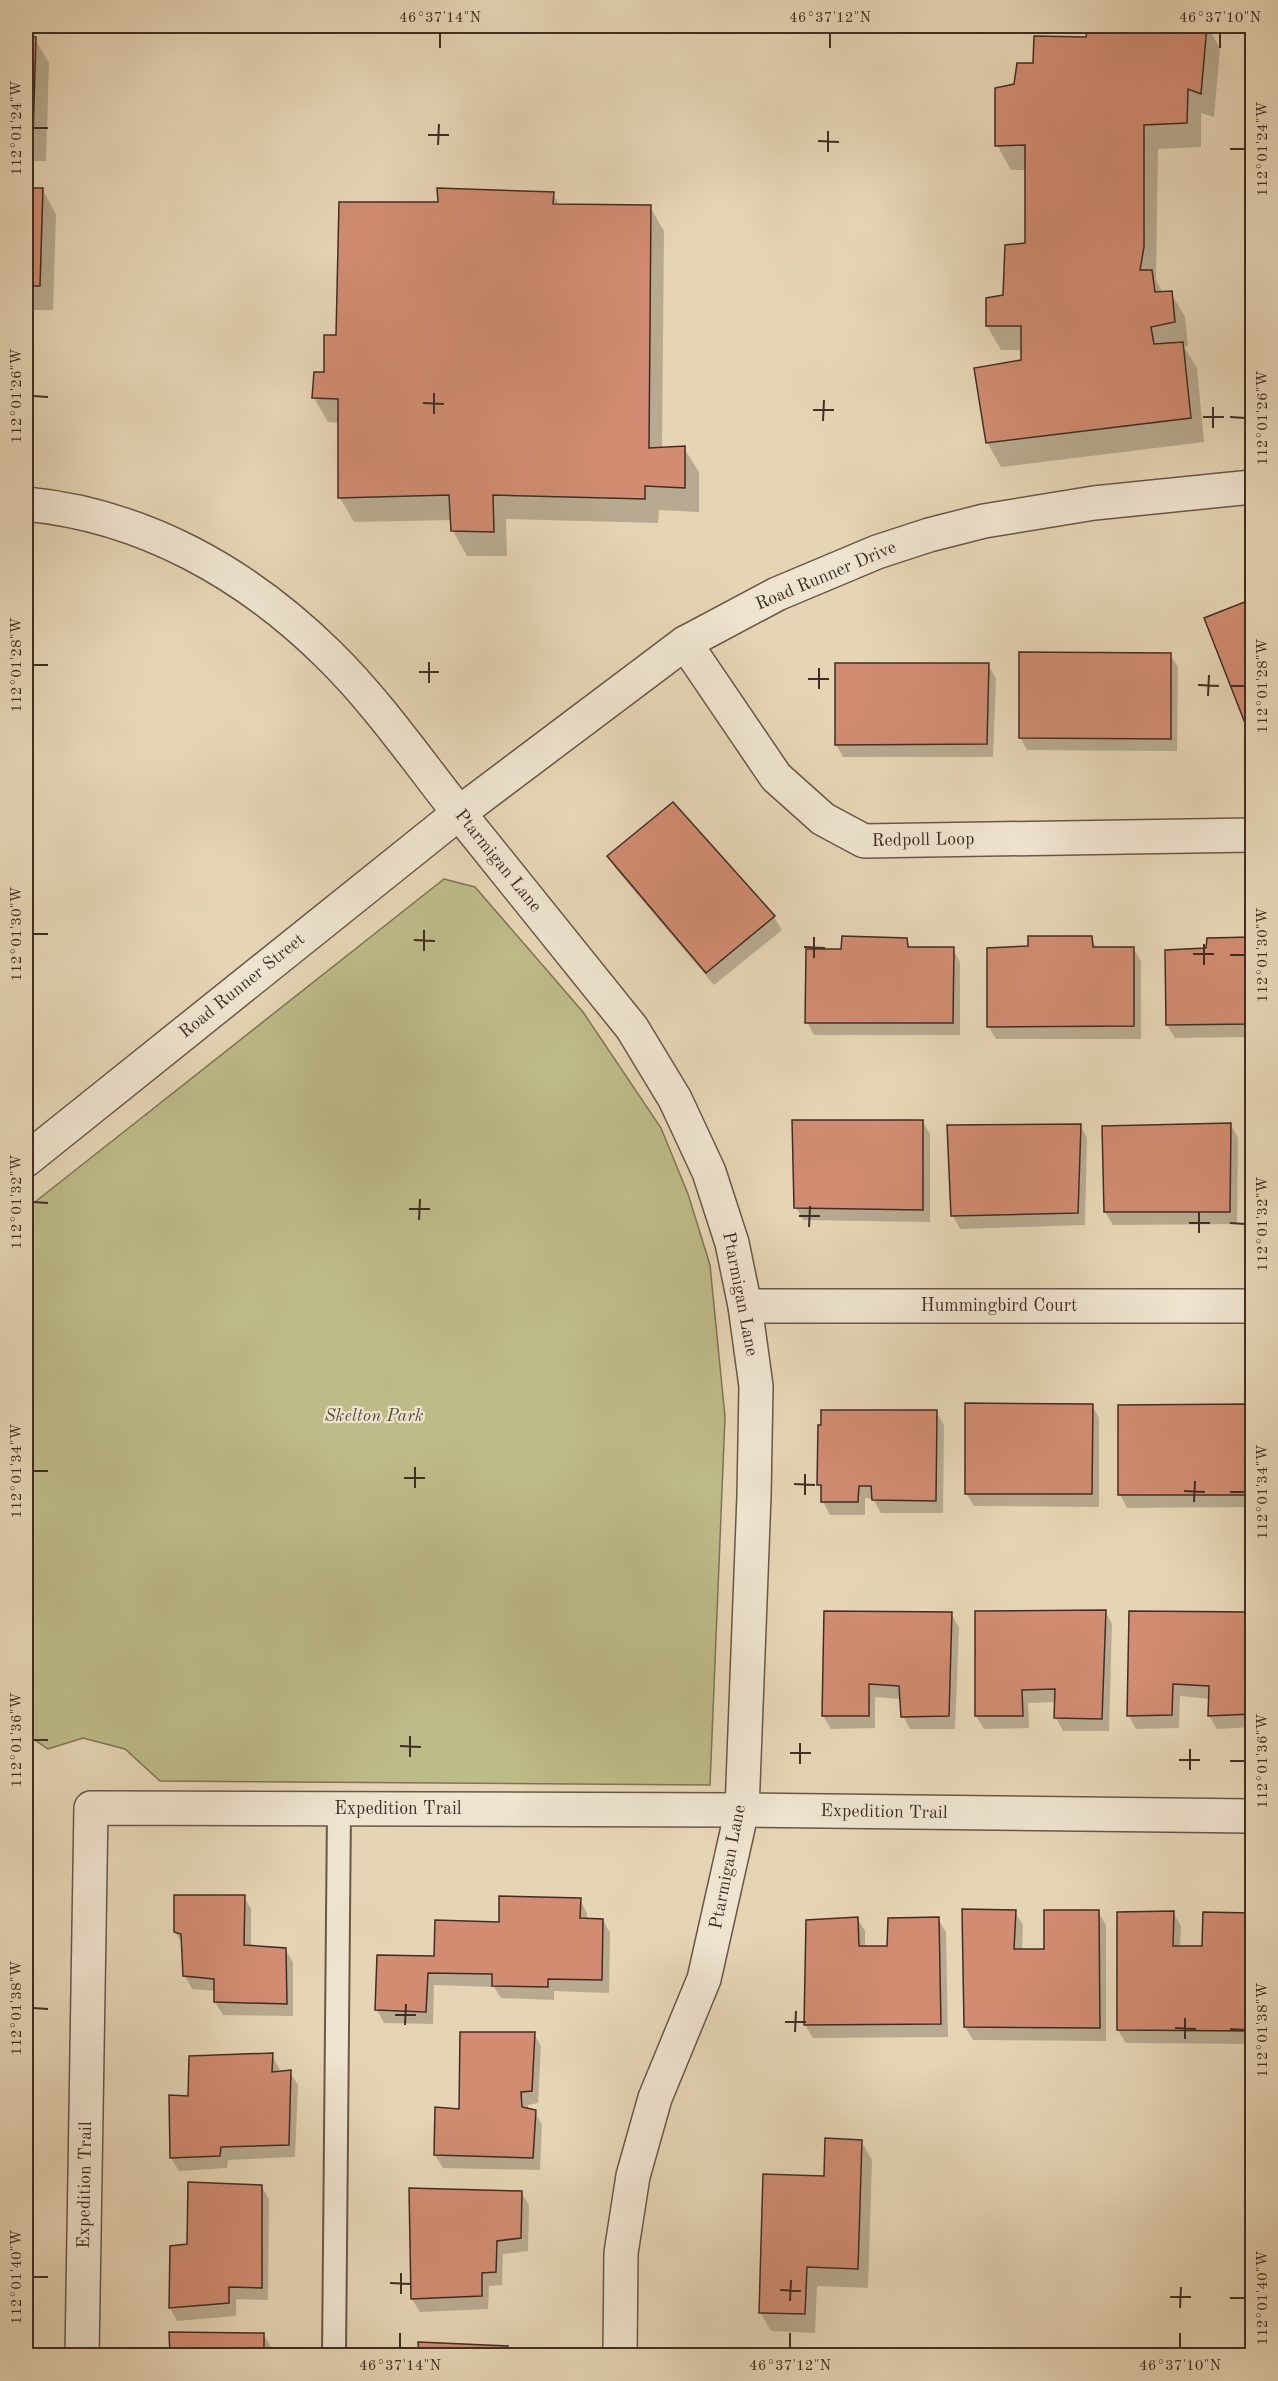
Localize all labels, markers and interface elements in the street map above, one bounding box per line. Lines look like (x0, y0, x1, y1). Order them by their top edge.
text: 46°37'14"N (399, 11, 481, 26)
text: 46°37'12"N (789, 11, 871, 26)
text: 46°37'10"N (1179, 11, 1261, 26)
text: 112°01'24"W (10, 80, 25, 176)
text: 112°01'24"W (1256, 101, 1271, 197)
text: 112°01'26"W (10, 348, 25, 444)
text: 112°01'26"W (1256, 370, 1271, 466)
street label: Road Runner Drive (753, 538, 899, 614)
text: 112°01'28"W (10, 617, 25, 713)
text: 112°01'28"W (1256, 638, 1271, 734)
street label: Ptarmigan Lane (451, 806, 545, 916)
street label: Redpoll Loop (871, 830, 975, 850)
text: 112°01'30"W (10, 886, 25, 982)
text: 112°01'30"W (1256, 907, 1271, 1003)
street label: Road Runner Street (176, 930, 308, 1042)
text: 112°01'32"W (10, 1154, 25, 1250)
text: 112°01'32"W (1256, 1176, 1271, 1272)
street label: Ptarmigan Lane (719, 1230, 761, 1358)
street label: Hummingbird Court (921, 1297, 1077, 1315)
park label: Skelton Park (324, 1407, 424, 1425)
text: 112°01'34"W (10, 1423, 25, 1519)
text: 112°01'34"W (1256, 1444, 1271, 1540)
text: 112°01'36"W (10, 1692, 25, 1788)
text: 112°01'36"W (1256, 1713, 1271, 1809)
street label: Expedition Trail (334, 1800, 462, 1818)
street label: Expedition Trail (820, 1802, 948, 1822)
street label: Ptarmigan Lane (707, 1803, 749, 1931)
text: 112°01'38"W (10, 1960, 25, 2056)
text: 112°01'38"W (1256, 1982, 1271, 2078)
street label: Expedition Trail (75, 2121, 95, 2249)
text: 112°01'40"W (10, 2229, 25, 2325)
text: 112°01'40"W (1256, 2250, 1271, 2346)
text: 46°37'14"N (359, 2359, 441, 2374)
text: 46°37'12"N (749, 2359, 831, 2374)
text: 46°37'10"N (1139, 2359, 1221, 2374)

